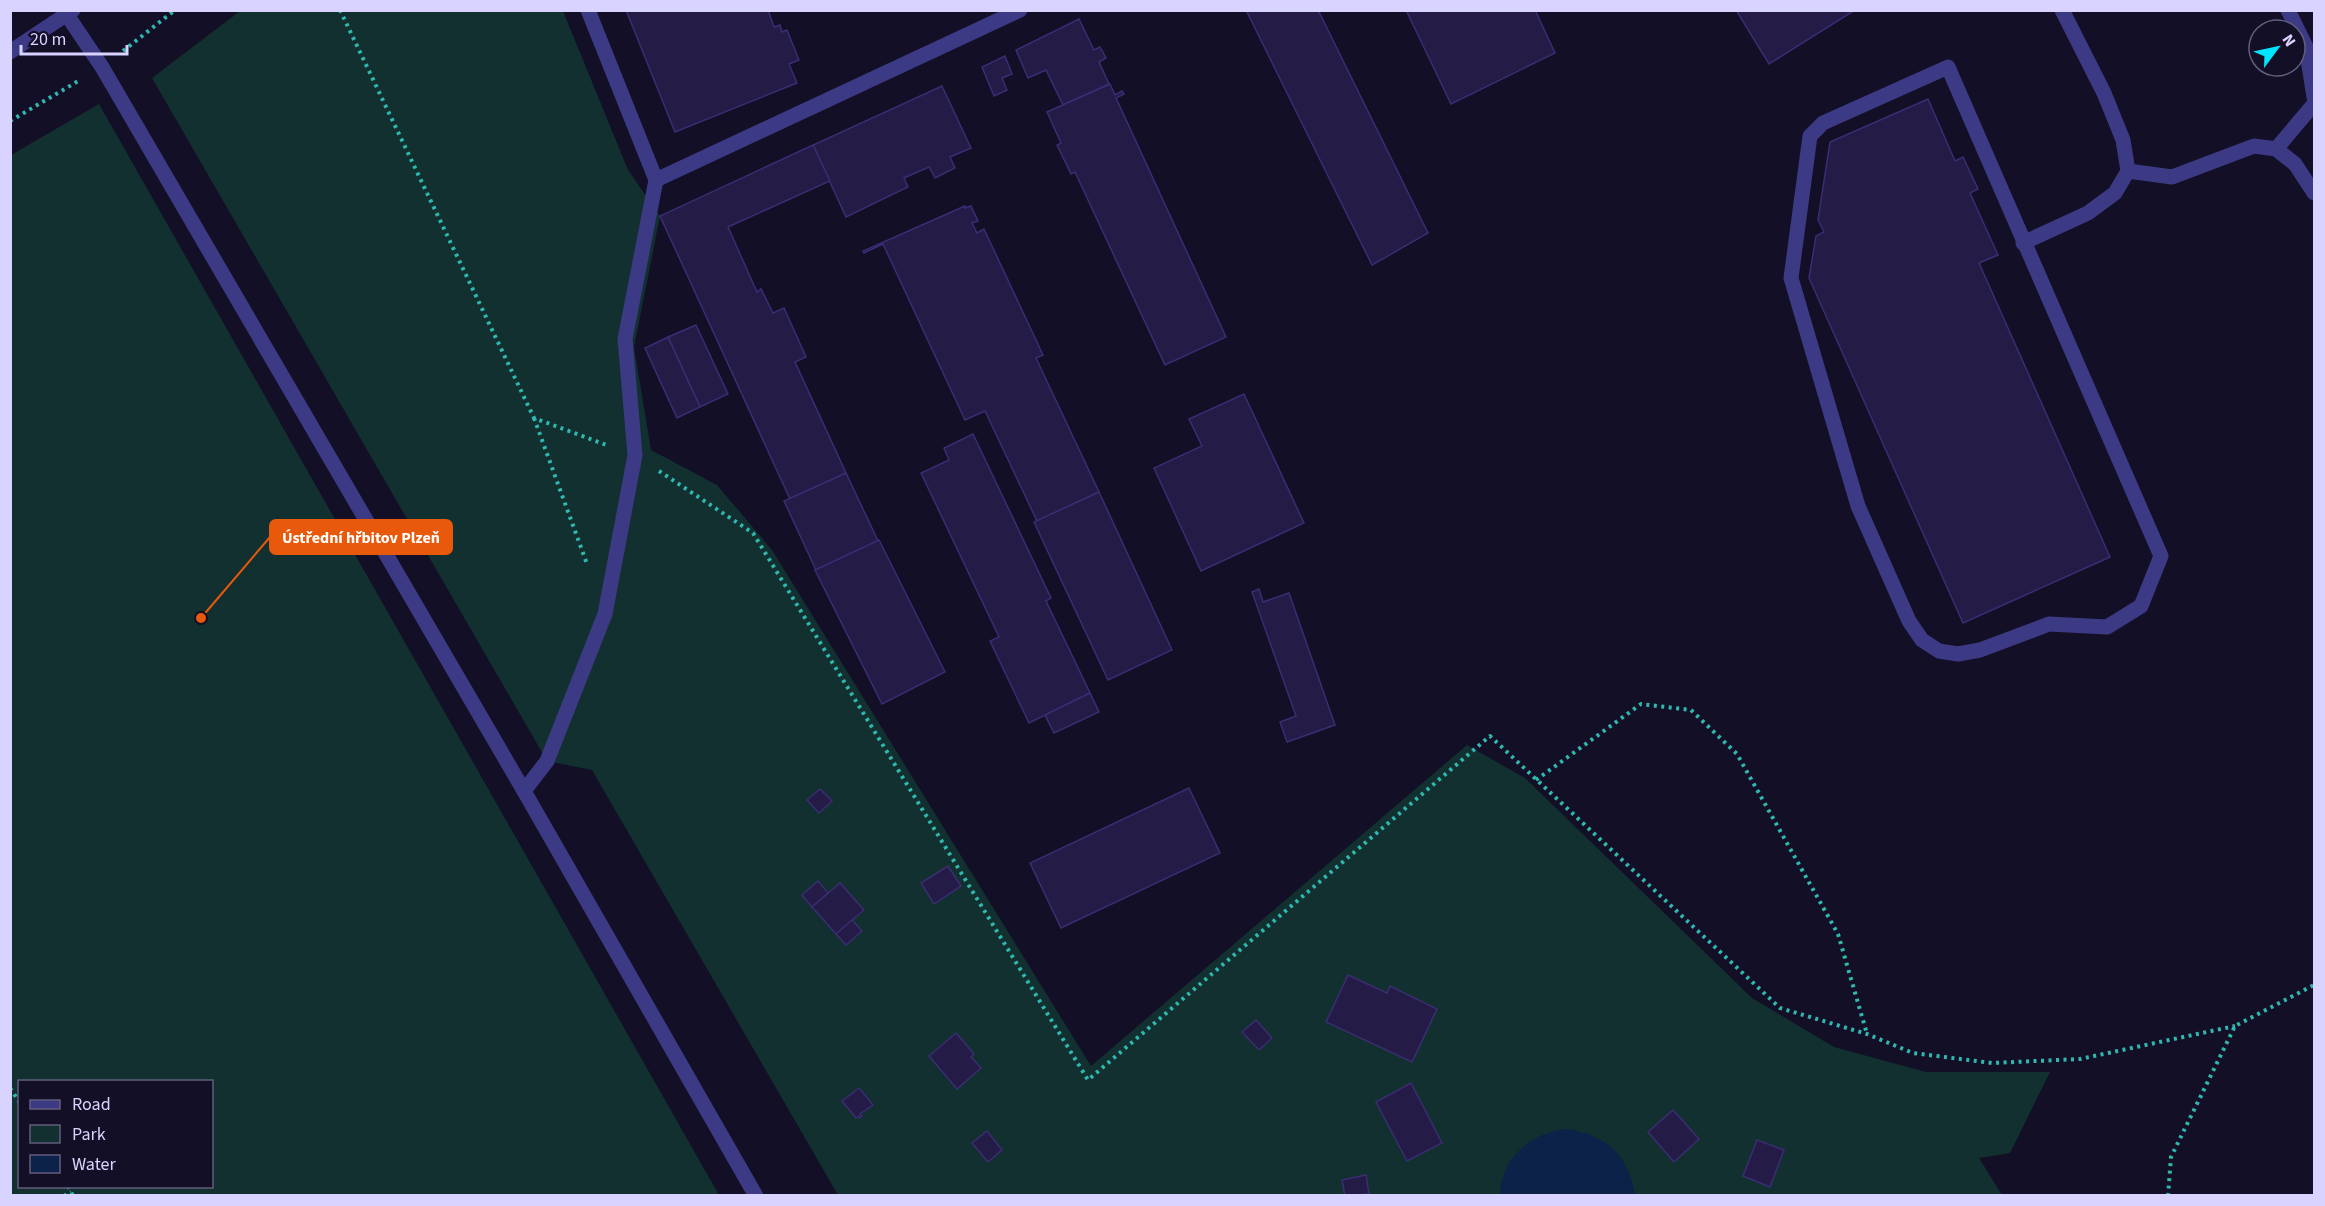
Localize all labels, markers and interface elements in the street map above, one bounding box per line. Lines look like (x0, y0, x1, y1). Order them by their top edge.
scale bar (21, 18, 128, 56)
north arrow (2247, 18, 2307, 78)
text: 20 m (30, 27, 66, 52)
text: N (2277, 30, 2301, 51)
callout: Ústřední hřbitov Plzeň (270, 520, 452, 554)
text: Ústřední hřbitov Plzeň (282, 527, 440, 549)
legend (18, 1080, 213, 1188)
text: Road (72, 1092, 111, 1117)
text: Park (72, 1122, 106, 1147)
text: Water (72, 1152, 116, 1177)

